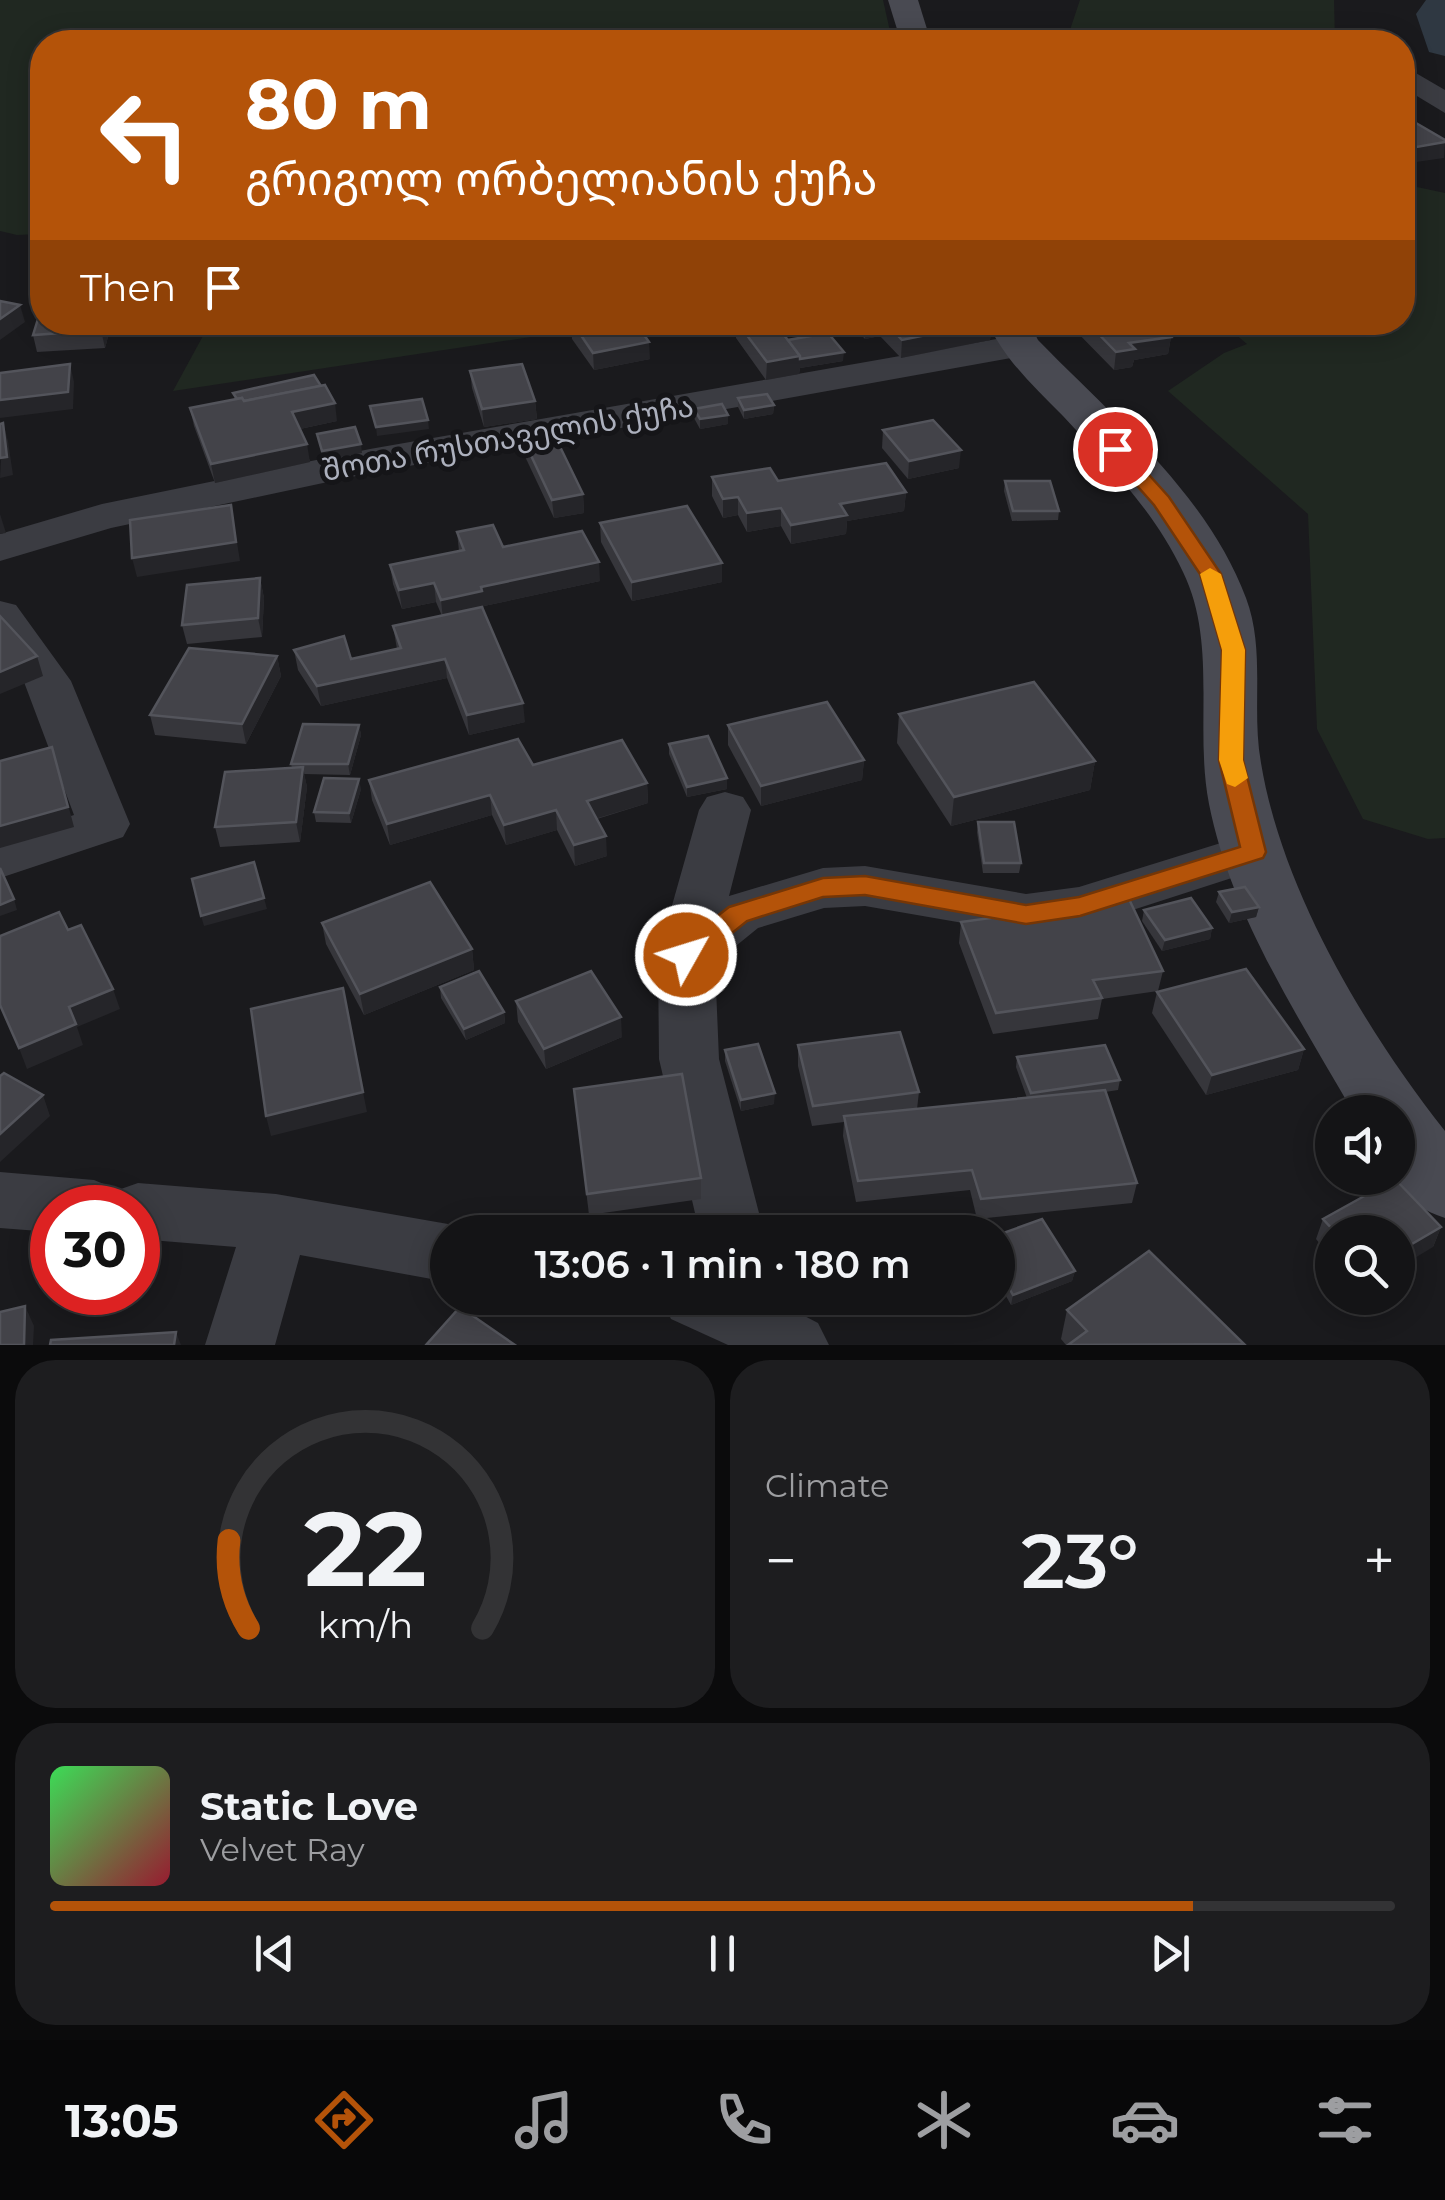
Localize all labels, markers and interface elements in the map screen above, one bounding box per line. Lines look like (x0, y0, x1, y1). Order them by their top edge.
text: 80 m (245, 61, 432, 147)
icon: left (80, 70, 210, 200)
text: გრიგოლ ორბელიანის ქუჩა (245, 151, 878, 206)
icon: arrive (196, 260, 251, 315)
text: Then (80, 264, 176, 311)
street label: შოთა რუსთაველის ქუჩა (320, 387, 696, 489)
pin (1073, 407, 1158, 492)
icon: arrive (1088, 422, 1143, 477)
position arrow (634, 903, 738, 1007)
map controls (1315, 1095, 1415, 1315)
button: sound (1315, 1095, 1415, 1195)
speed limit sign: 30 (30, 1185, 160, 1315)
button: search (1315, 1215, 1415, 1315)
text: 13:06 · 1 min · 180 m (534, 1241, 911, 1288)
text: Climate (765, 1466, 889, 1505)
text: 22 (304, 1485, 426, 1612)
text: 23° (1021, 1515, 1139, 1607)
text: − (765, 1527, 797, 1594)
text: + (1363, 1527, 1395, 1594)
text: km/h (317, 1603, 413, 1647)
text: Static Love (200, 1783, 418, 1830)
text: Velvet Ray (200, 1830, 365, 1869)
icon: previous (247, 1926, 302, 1981)
icon: pause (695, 1926, 750, 1981)
icon: next (1143, 1926, 1198, 1981)
icon: directions (309, 2085, 379, 2155)
icon: music (509, 2085, 579, 2155)
icon: phone (709, 2085, 779, 2155)
icon: climate (909, 2085, 979, 2155)
icon: car (1110, 2085, 1180, 2155)
icon: filters (1310, 2085, 1380, 2155)
text: 13:05 (65, 2093, 179, 2148)

